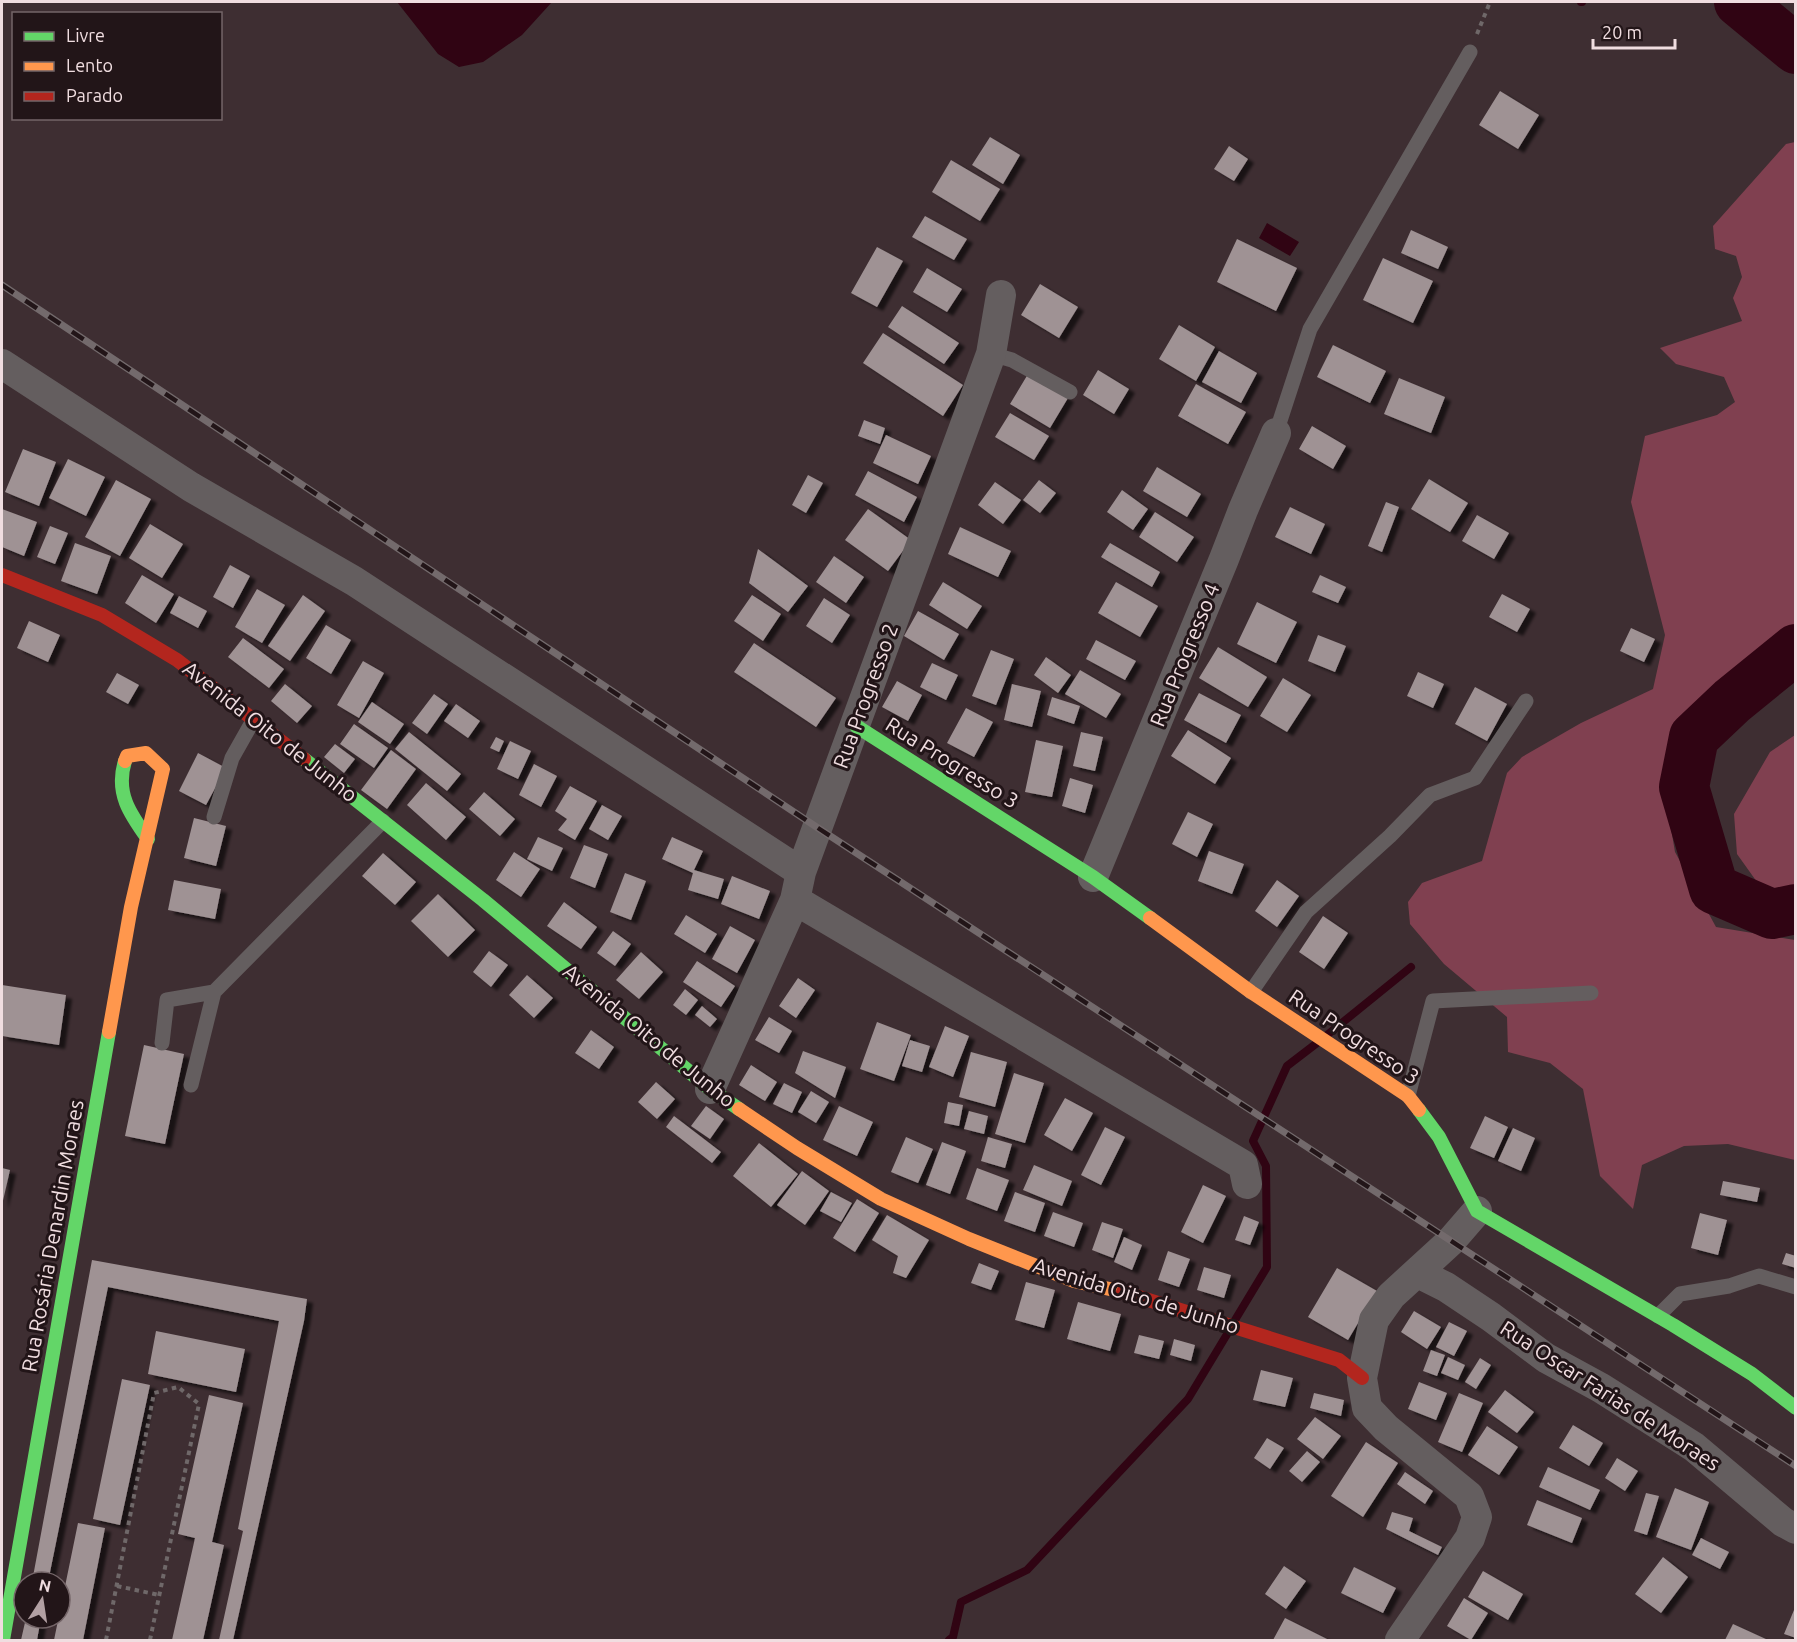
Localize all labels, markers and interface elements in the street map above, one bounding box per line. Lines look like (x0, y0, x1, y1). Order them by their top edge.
legend (12, 12, 222, 120)
scale bar (1593, 12, 1676, 50)
text: 20 m (1602, 22, 1642, 42)
text: Livre (66, 25, 105, 45)
text: Lento (66, 55, 113, 75)
text: Parado (66, 85, 123, 105)
street label: Rua Progresso 4 (1144, 580, 1224, 730)
street label: Rua Progresso 2 (828, 620, 902, 771)
street label: Avenida Oito de Junho (179, 656, 362, 807)
street label: Rua Progresso 3 (882, 712, 1023, 813)
street label: Avenida Oito de Junho (559, 959, 740, 1112)
street label: Rua Progresso 3 (1285, 984, 1424, 1089)
street label: Rua Rosária Denardin Moraes (16, 1098, 88, 1374)
street label: Avenida Oito de Junho (1030, 1252, 1242, 1338)
street label: Rua Oscar Farias de Moraes (1496, 1315, 1725, 1475)
north arrow (12, 1570, 72, 1630)
text: N (37, 1575, 53, 1595)

